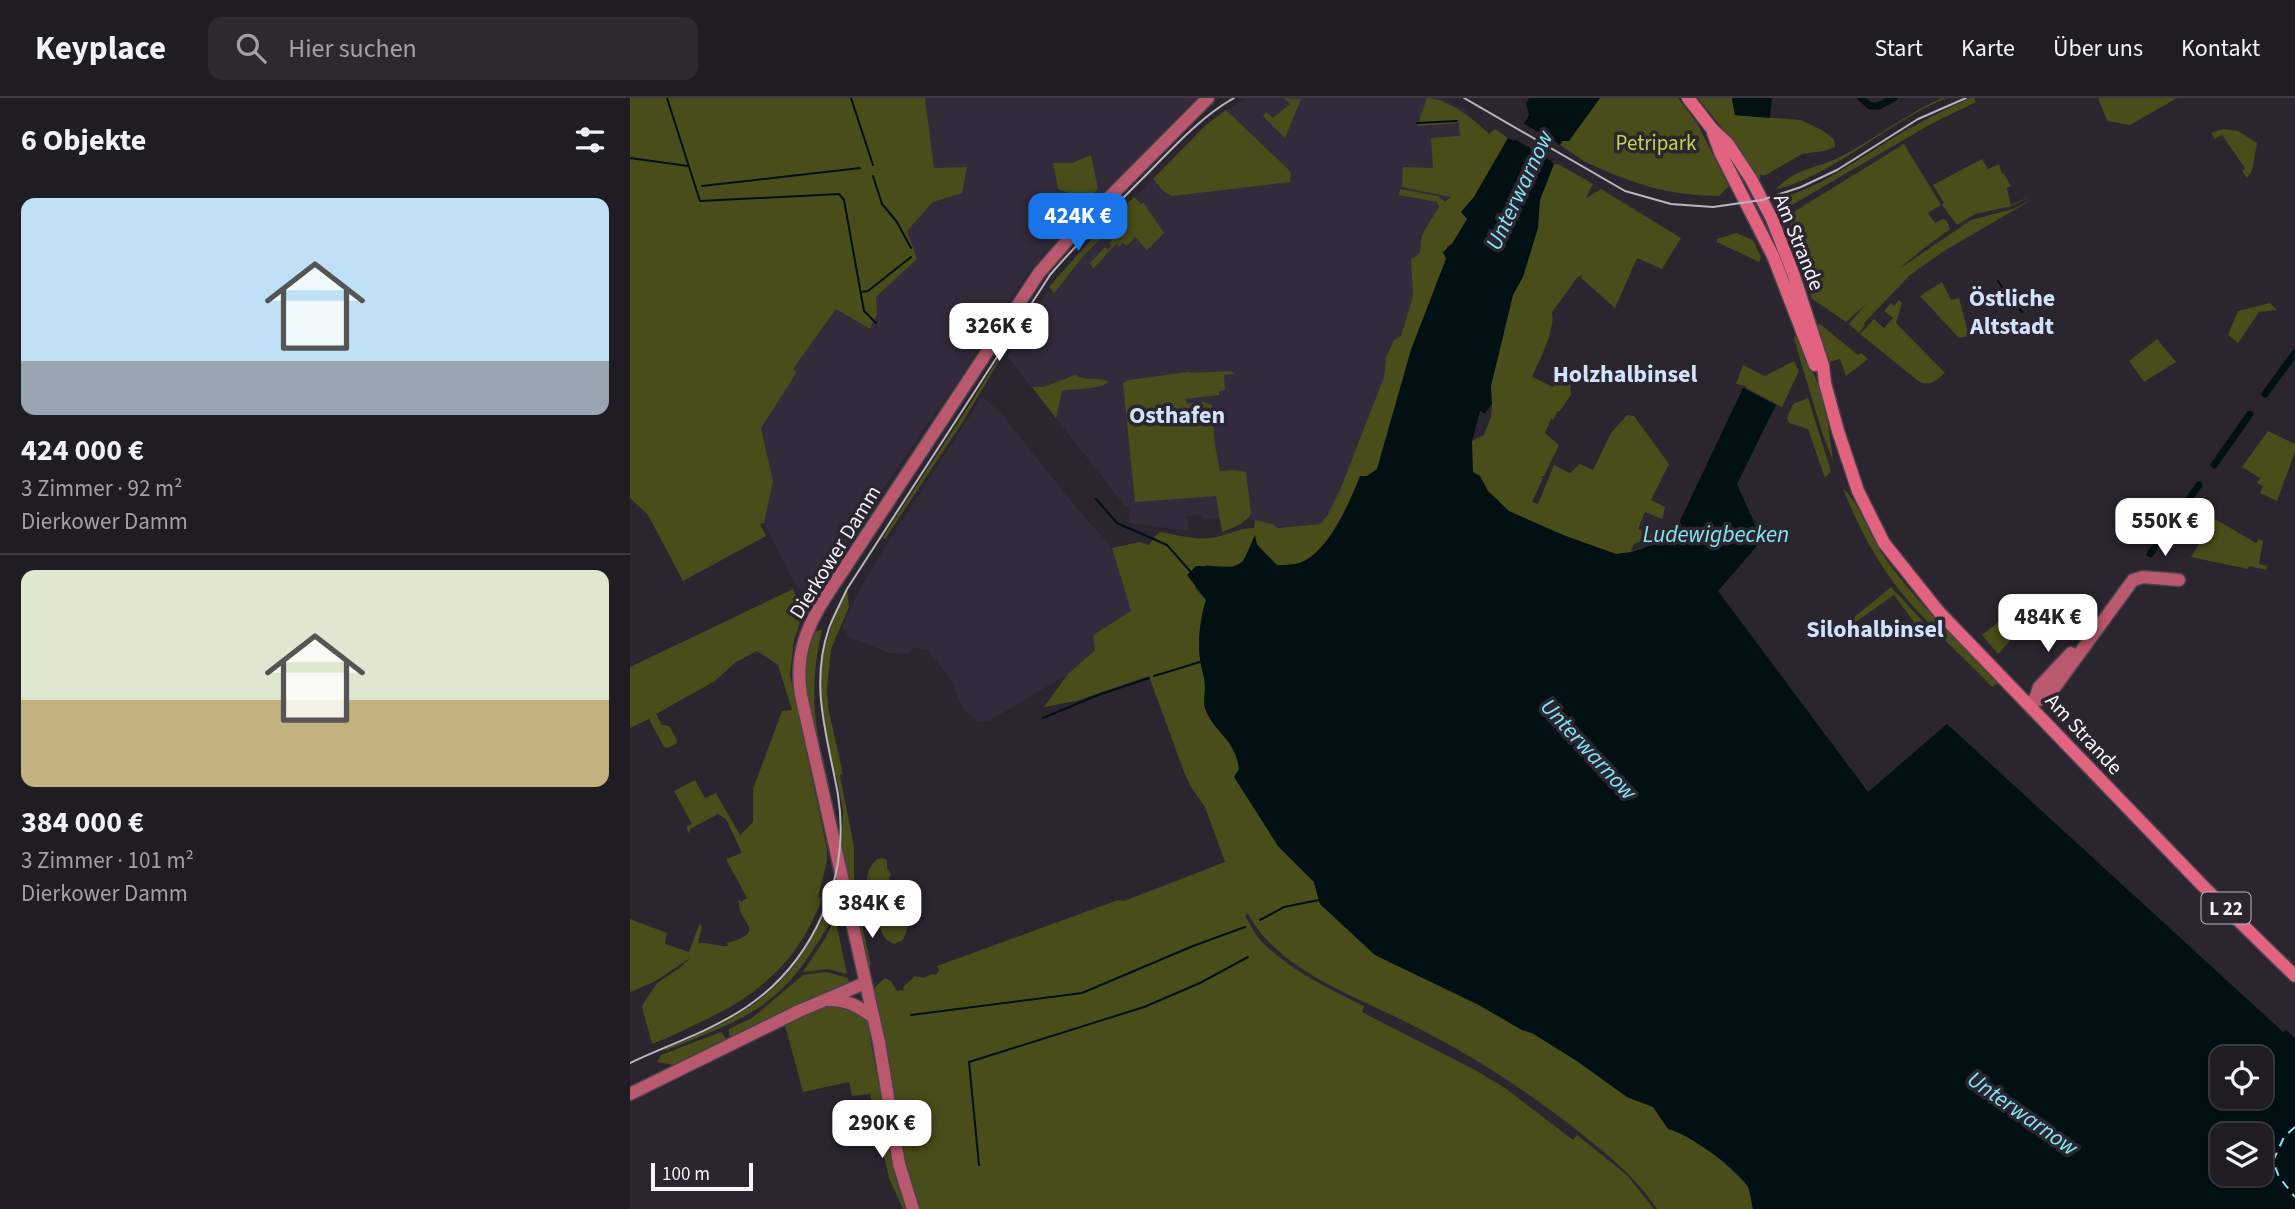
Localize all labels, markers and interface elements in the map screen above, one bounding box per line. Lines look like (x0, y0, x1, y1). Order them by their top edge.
search box (208, 17, 698, 80)
text: Keyplace (35, 25, 166, 72)
icon: search (232, 29, 270, 67)
text: Hier suchen (288, 30, 417, 67)
text: Start (1875, 31, 1923, 66)
text: Karte (1961, 31, 2015, 66)
text: Über uns (2053, 31, 2143, 66)
text: Kontakt (2181, 31, 2260, 66)
text: 6 Objekte (21, 119, 146, 162)
icon: filters (571, 121, 609, 159)
water label: Unterwarnow (1477, 124, 1562, 256)
park label: Petripark (1616, 128, 1697, 158)
street label: Am Strande (1766, 189, 1832, 295)
pin: 424K € (1021, 194, 1135, 253)
text: 424K € (1044, 199, 1112, 232)
icon: home (252, 243, 378, 369)
district label: Östliche Altstadt (1969, 281, 2055, 344)
pin: 326K € (942, 303, 1056, 363)
text: 326K € (965, 309, 1033, 342)
district label: Holzhalbinsel (1553, 357, 1697, 392)
district label: Osthafen (1129, 398, 1225, 433)
text: 424 000 € (21, 429, 144, 472)
text: 3 Zimmer · 92 m² (21, 472, 183, 505)
street label: Dierkower Damm (782, 479, 888, 625)
pin: 550K € (2108, 498, 2222, 558)
text: 550K € (2131, 504, 2199, 537)
text: Dierkower Damm (21, 505, 188, 538)
water label: Ludewigbecken (1643, 518, 1789, 551)
pin: 484K € (1991, 594, 2105, 654)
text: 484K € (2014, 600, 2082, 633)
district label: Silohalbinsel (1806, 612, 1944, 647)
icon: home (252, 615, 378, 741)
street label: Am Strande (2038, 687, 2130, 781)
water label: Unterwarnow (1533, 691, 1645, 808)
text: 384 000 € (21, 801, 144, 844)
text: 3 Zimmer · 101 m² (21, 844, 194, 877)
text: Dierkower Damm (21, 877, 188, 910)
pin: 384K € (815, 880, 929, 940)
text: 384K € (838, 886, 906, 919)
road number: L 22 (2202, 892, 2250, 923)
map controls (2210, 1046, 2273, 1186)
button: locate (2210, 1046, 2273, 1109)
water label: Unterwarnow (1960, 1063, 2086, 1164)
pin: 290K € (825, 1100, 939, 1160)
text: 290K € (848, 1106, 916, 1139)
button: layers (2210, 1123, 2273, 1186)
scale bar (651, 1160, 752, 1192)
text: 100 m (662, 1161, 710, 1188)

